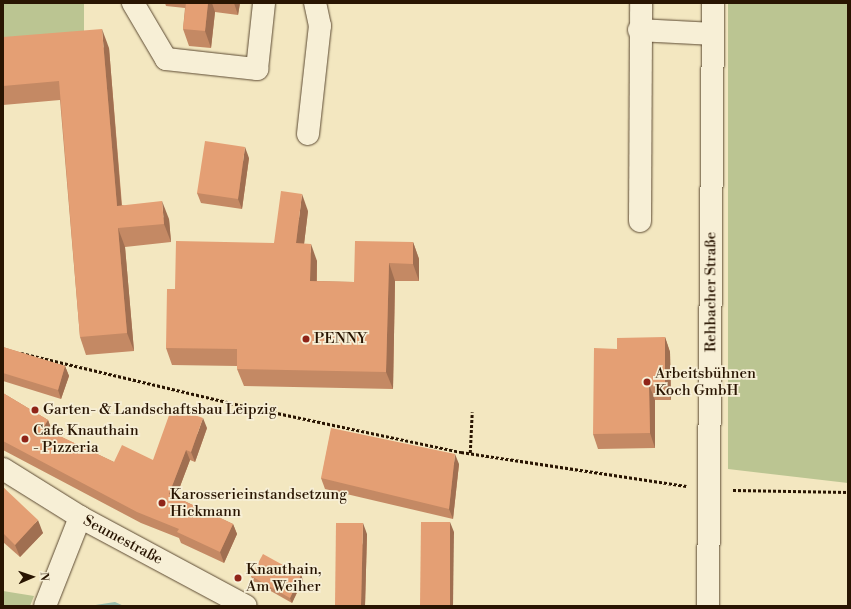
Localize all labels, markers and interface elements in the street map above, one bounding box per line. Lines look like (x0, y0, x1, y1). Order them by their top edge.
street label: Rehbacher Straße (702, 232, 720, 352)
place label: PENNY (314, 330, 367, 348)
marker: PENNY (301, 334, 311, 344)
place label: Arbeitsbühnen Koch GmbH (655, 364, 756, 399)
marker: Arbeitsbühnen Koch GmbH (642, 377, 652, 387)
place label: Garten- & Landschaftsbau Leipzig (43, 401, 277, 419)
marker: Garten- & Landschaftsbau Leipzig (30, 405, 40, 415)
place label: Cafe Knauthain - Pizzeria (33, 421, 139, 456)
marker: Cafe Knauthain - Pizzeria (20, 434, 30, 444)
place label: Karosserieinstandsetzung Hickmann (170, 485, 347, 520)
marker: Karosserieinstandsetzung Hickmann (157, 498, 167, 508)
street label: Seumestraße (80, 512, 166, 568)
north arrow (12, 557, 52, 597)
place label: Knauthain, Am Weiher (246, 560, 321, 595)
text: N (37, 572, 51, 581)
marker: Knauthain, Am Weiher (233, 573, 243, 583)

